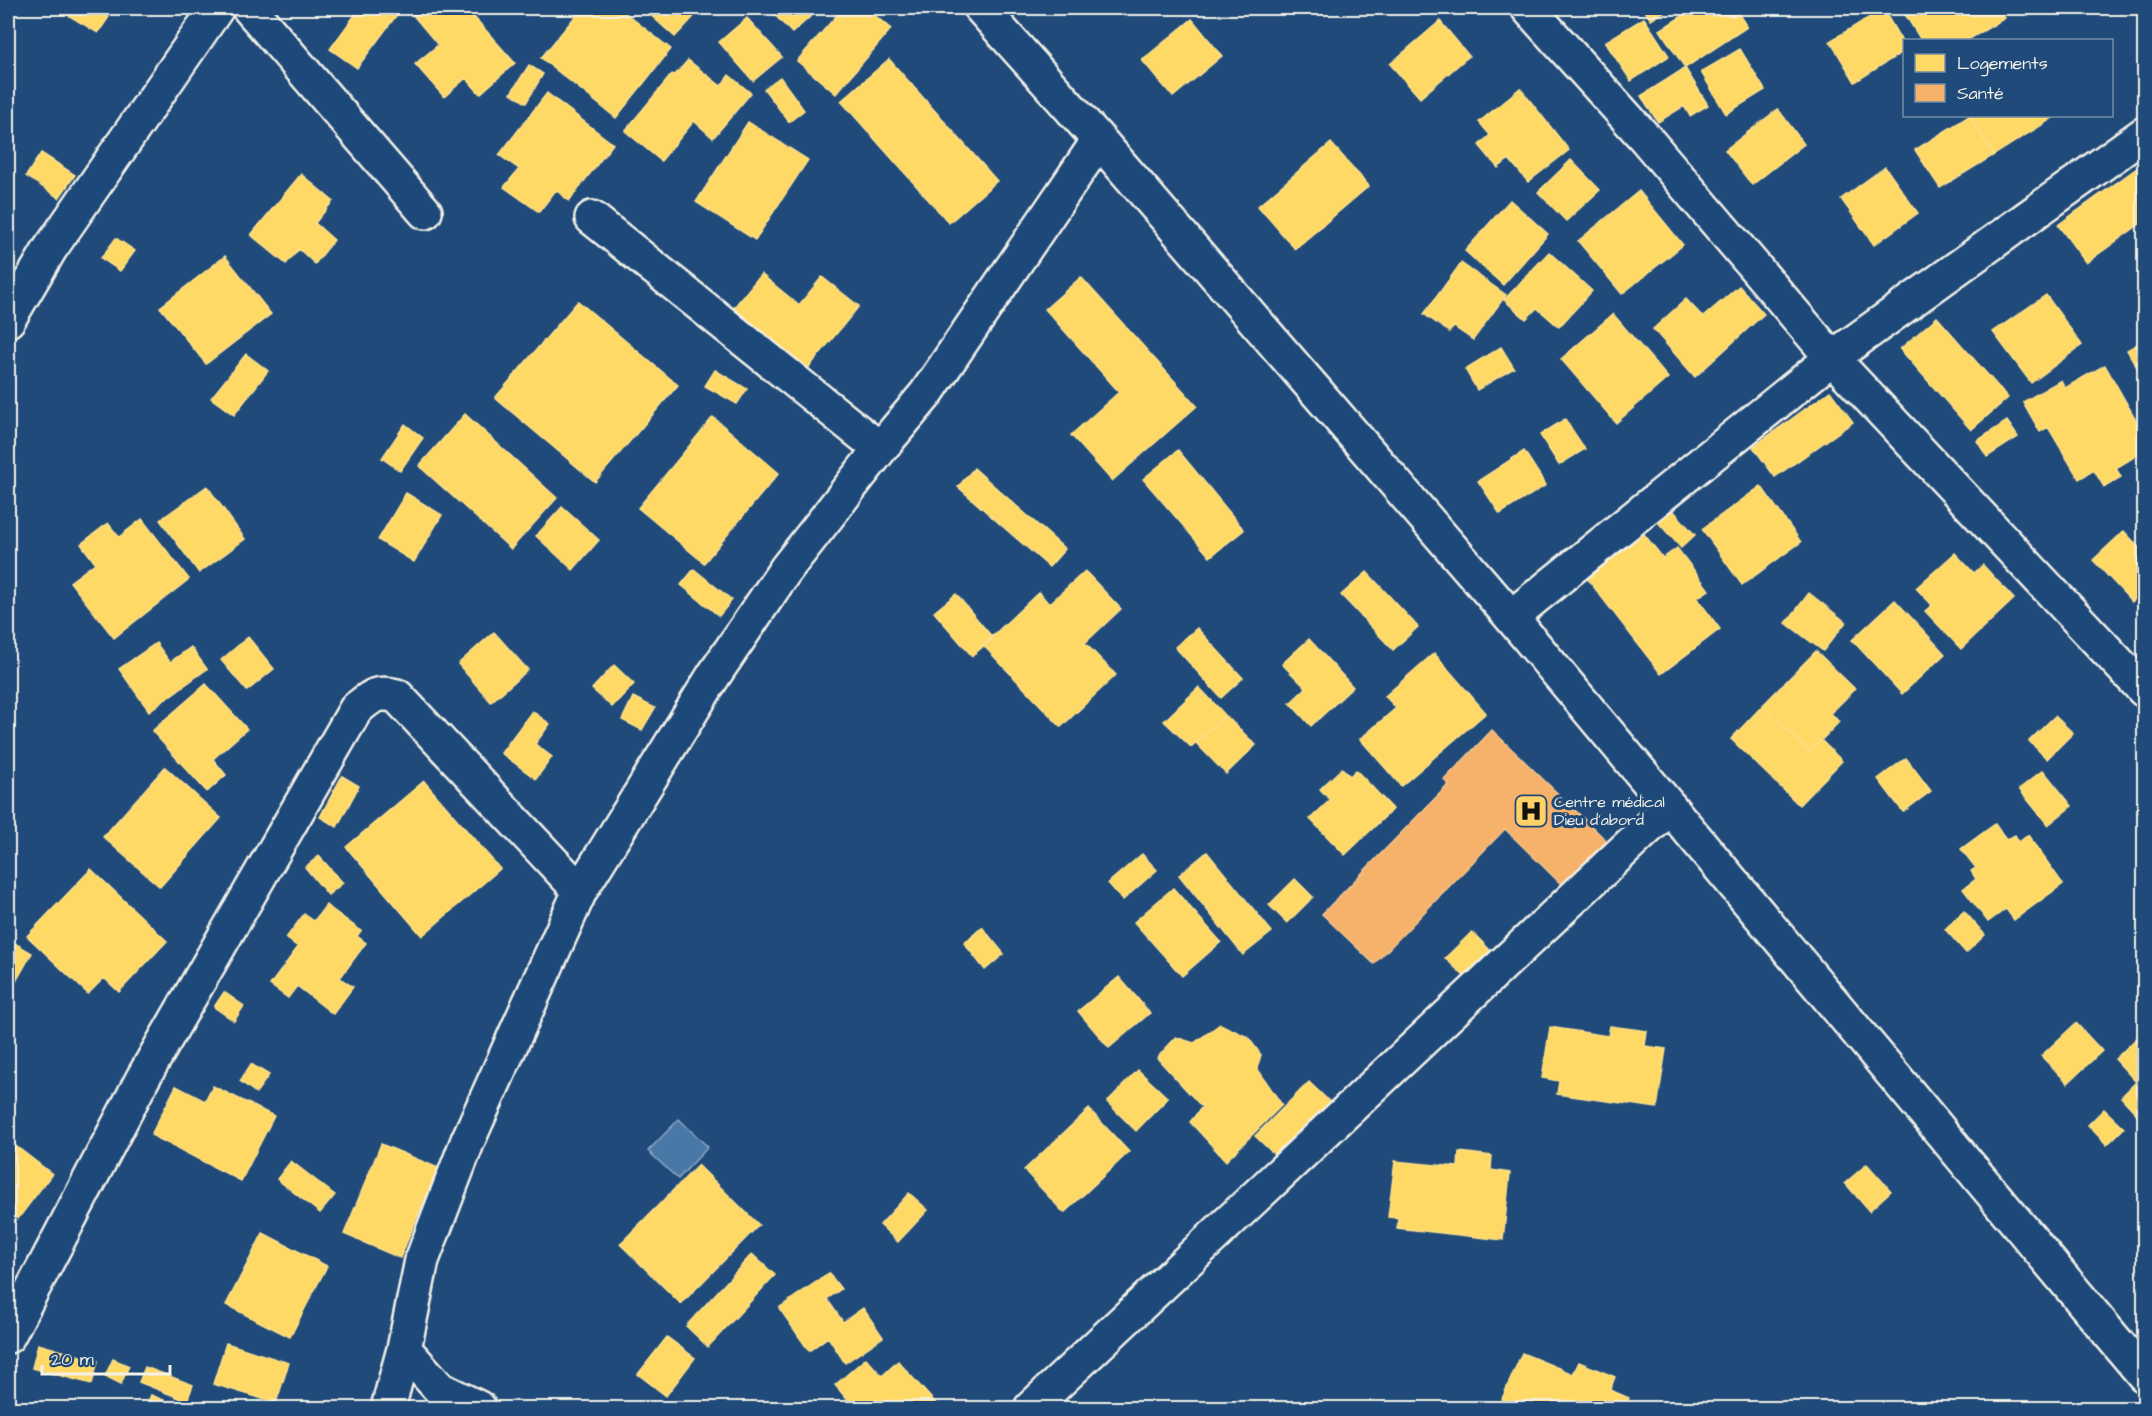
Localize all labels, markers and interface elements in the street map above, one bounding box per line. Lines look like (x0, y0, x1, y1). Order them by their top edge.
legend (1903, 39, 2113, 117)
text: Logements (1957, 51, 2048, 77)
text: Santé (1957, 81, 2004, 106)
place label: Centre médical Dieu d'abord (1554, 791, 1665, 831)
hospital icon: Centre médical Dieu d'abord (1513, 793, 1549, 829)
scale bar (42, 1338, 170, 1376)
text: 20 m (51, 1347, 94, 1372)

